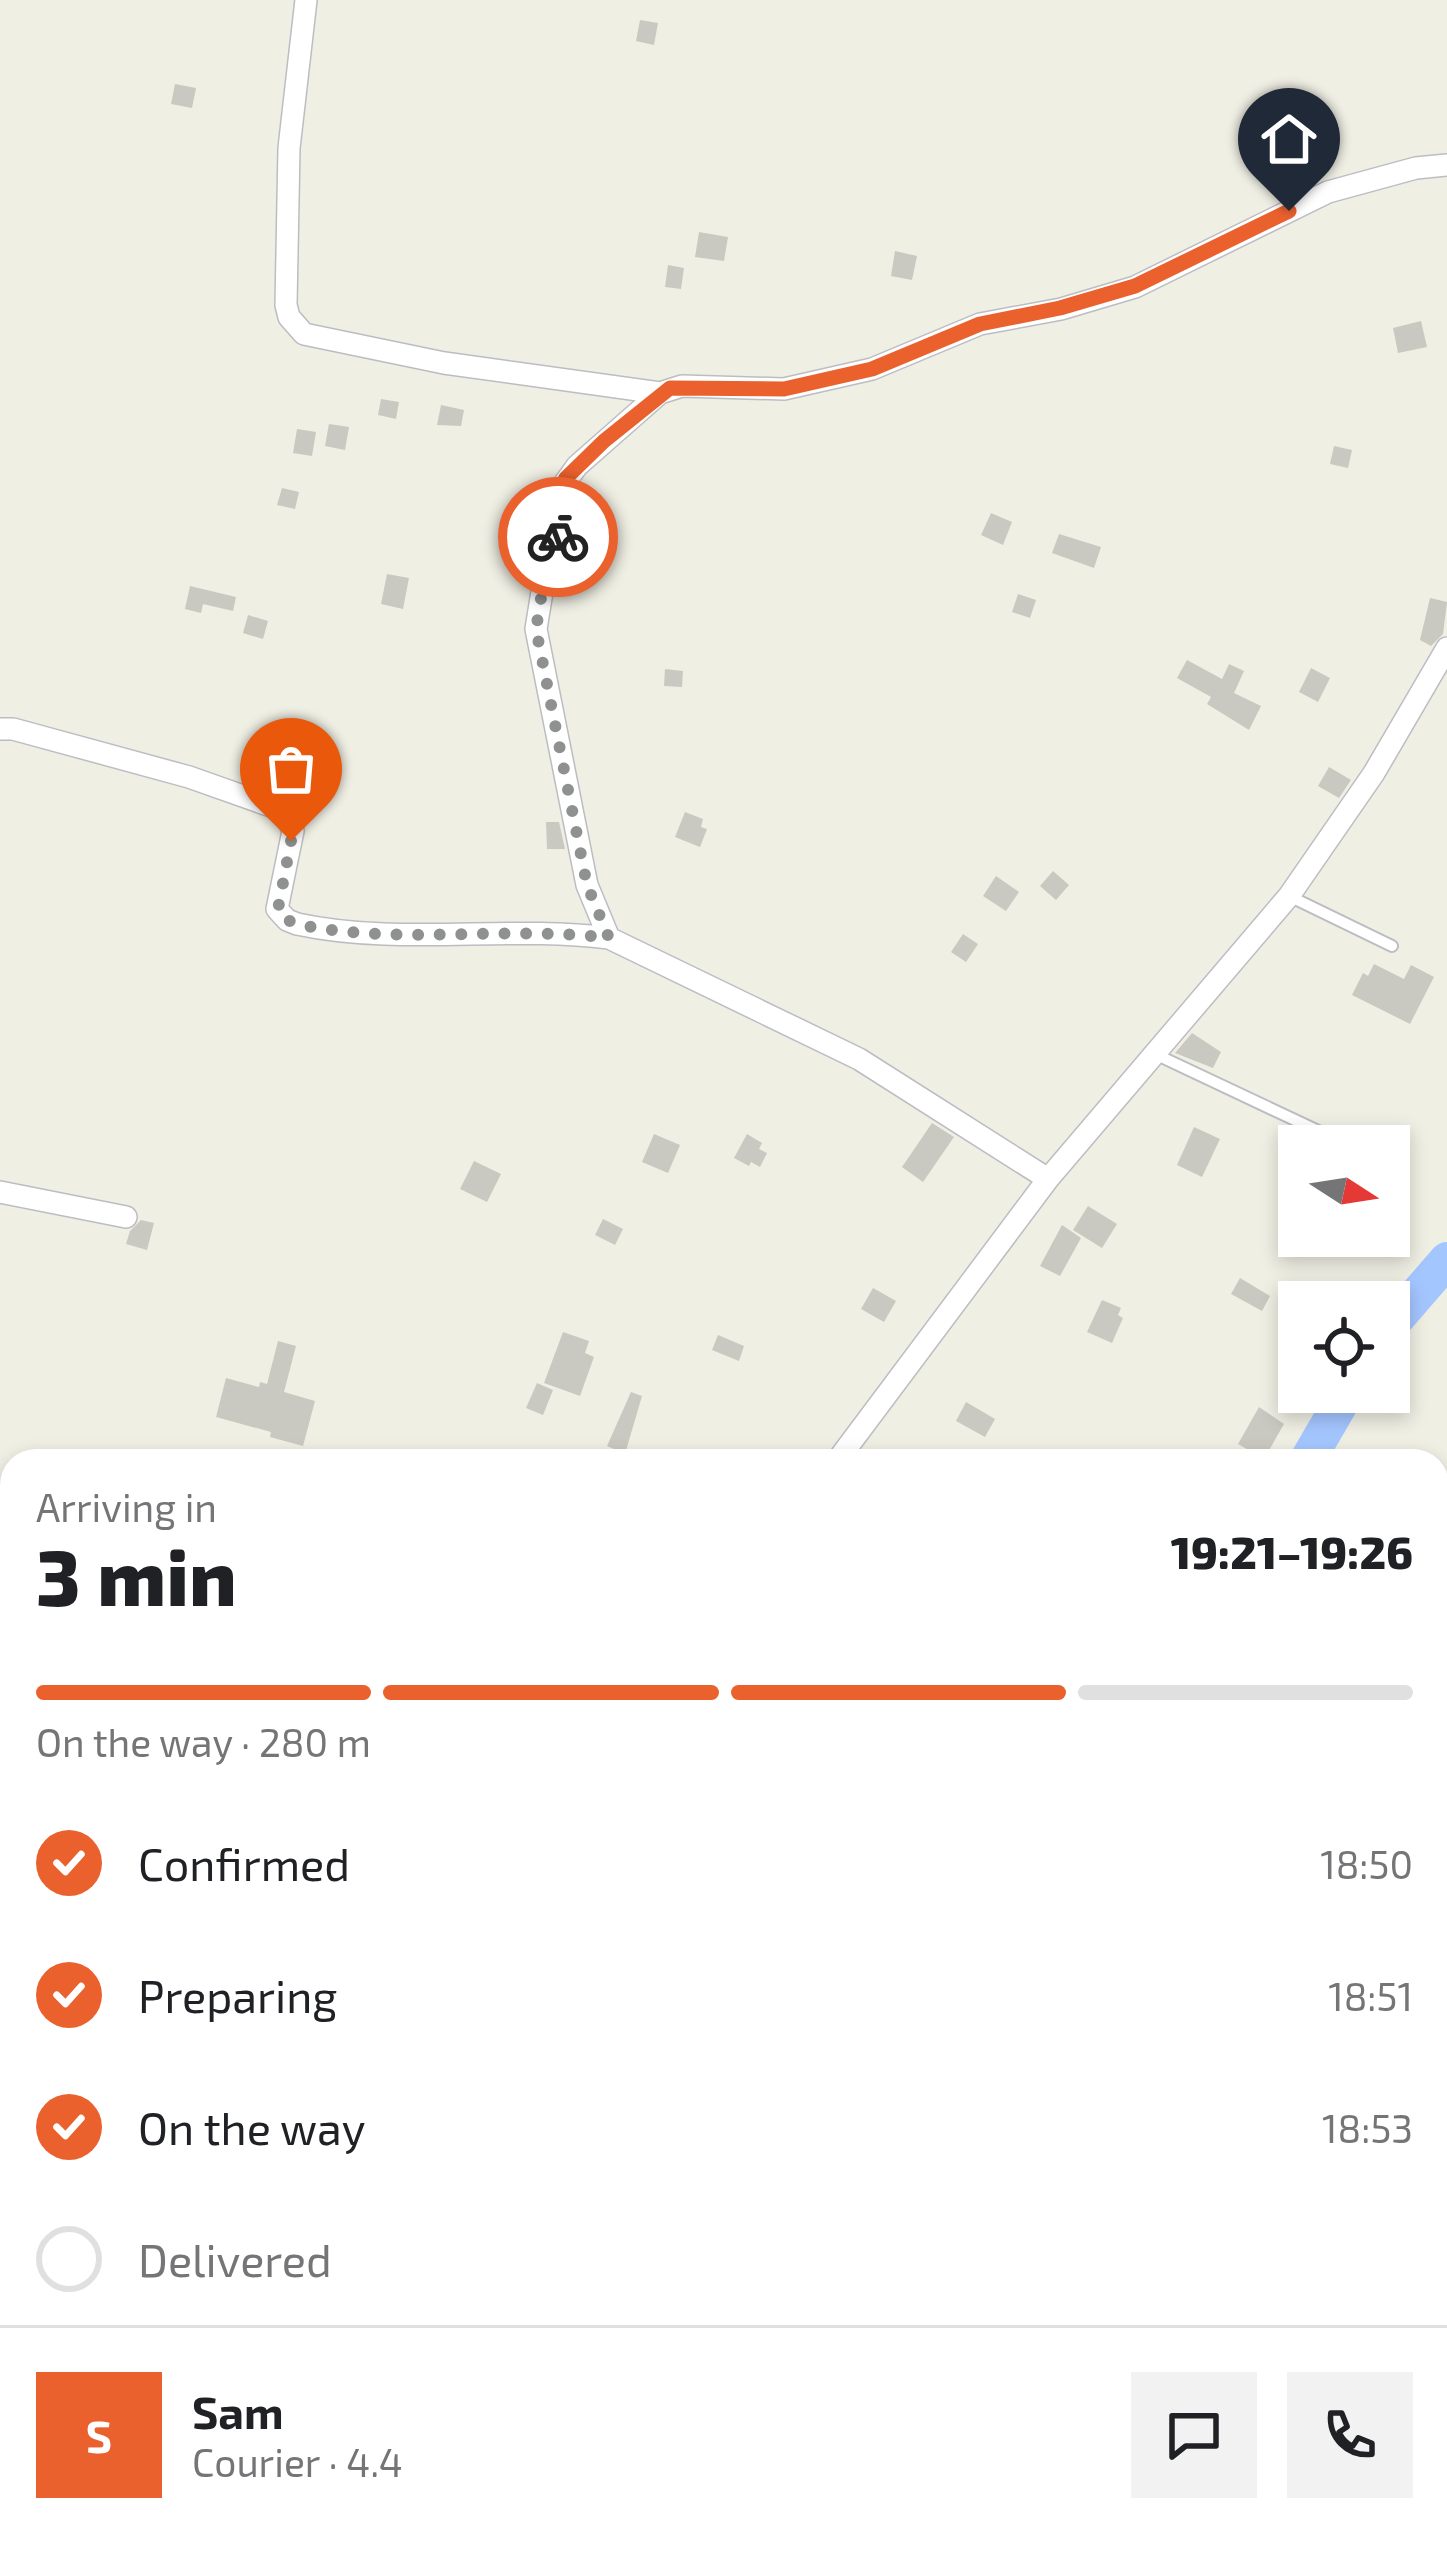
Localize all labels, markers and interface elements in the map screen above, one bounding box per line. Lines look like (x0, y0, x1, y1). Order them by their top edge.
pin (1238, 88, 1340, 211)
icon: home (1256, 106, 1322, 172)
courier (498, 477, 618, 597)
icon: bike (525, 504, 591, 570)
pin (240, 718, 342, 841)
icon: bag (258, 736, 324, 802)
north arrow (1278, 1125, 1410, 1257)
map controls (1278, 1125, 1410, 1413)
button: locate (1278, 1281, 1410, 1413)
text: Arriving in (36, 1483, 217, 1530)
text: 19:21–19:26 (1171, 1524, 1413, 1578)
text: 3 min (36, 1528, 237, 1622)
text: On the way · 280 m (36, 1718, 371, 1765)
icon: check (36, 1830, 102, 1896)
text: Confirmed (138, 1836, 350, 1890)
text: 18:50 (1320, 1840, 1413, 1887)
icon: check (36, 1962, 102, 2028)
text: Preparing (138, 1968, 337, 2022)
text: 18:51 (1328, 1972, 1413, 2019)
icon: check (36, 2094, 102, 2160)
text: On the way (138, 2100, 365, 2154)
text: 18:53 (1322, 2104, 1413, 2151)
text: Delivered (138, 2232, 332, 2286)
button: chat (1131, 2372, 1257, 2498)
button: phone (1287, 2372, 1413, 2498)
text: Sam (192, 2384, 284, 2438)
text: S (86, 2408, 112, 2462)
text: Courier · 4.4 (192, 2438, 403, 2485)

